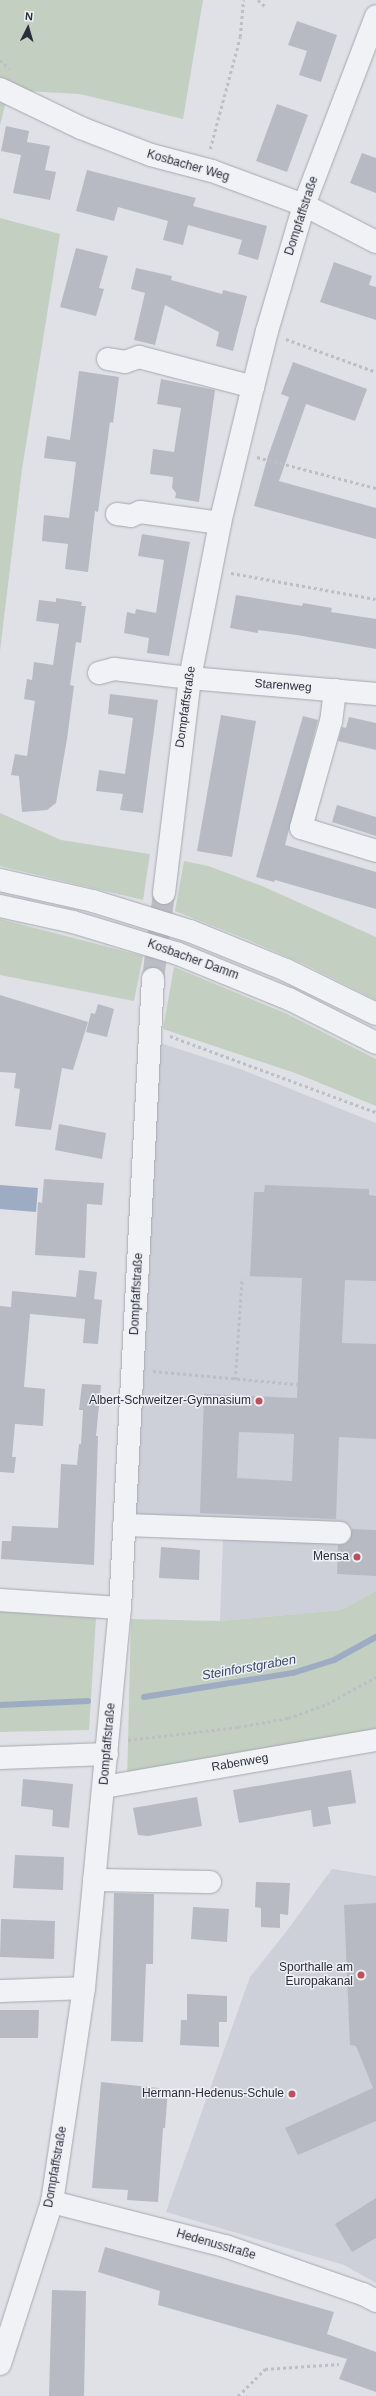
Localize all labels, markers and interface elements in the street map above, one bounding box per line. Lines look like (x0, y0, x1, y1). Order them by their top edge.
north arrow (8, 8, 48, 48)
text: N (25, 10, 34, 22)
street label: Kosbacher Weg (145, 147, 231, 185)
street label: Dompfaffstraße (282, 175, 322, 257)
street label: Dompfaffstraße (173, 665, 199, 749)
street label: Starenweg (254, 677, 312, 695)
street label: Kosbacher Damm (145, 937, 241, 983)
street label: Dompfaffstraße (128, 1252, 146, 1336)
place label: Albert-Schweitzer-Gymnasium (89, 1394, 251, 1408)
marker: Albert-Schweitzer-Gymnasium (254, 1396, 264, 1406)
place label: Mensa (313, 1550, 349, 1564)
marker: Mensa (352, 1552, 362, 1562)
water label: Steinforstgraben (201, 1652, 297, 1684)
street label: Dompfaffstraße (97, 1702, 119, 1786)
street label: Rabenweg (210, 1751, 270, 1775)
place label: Sporthalle am Europakanal (279, 1961, 353, 1989)
marker: Sporthalle am Europakanal (356, 1970, 366, 1980)
place label: Hermann-Hedenus-Schule (142, 2087, 284, 2101)
marker: Hermann-Hedenus-Schule (287, 2089, 297, 2099)
street label: Dompfaffstraße (42, 2125, 70, 2209)
street label: Hedenusstraße (175, 2227, 257, 2263)

